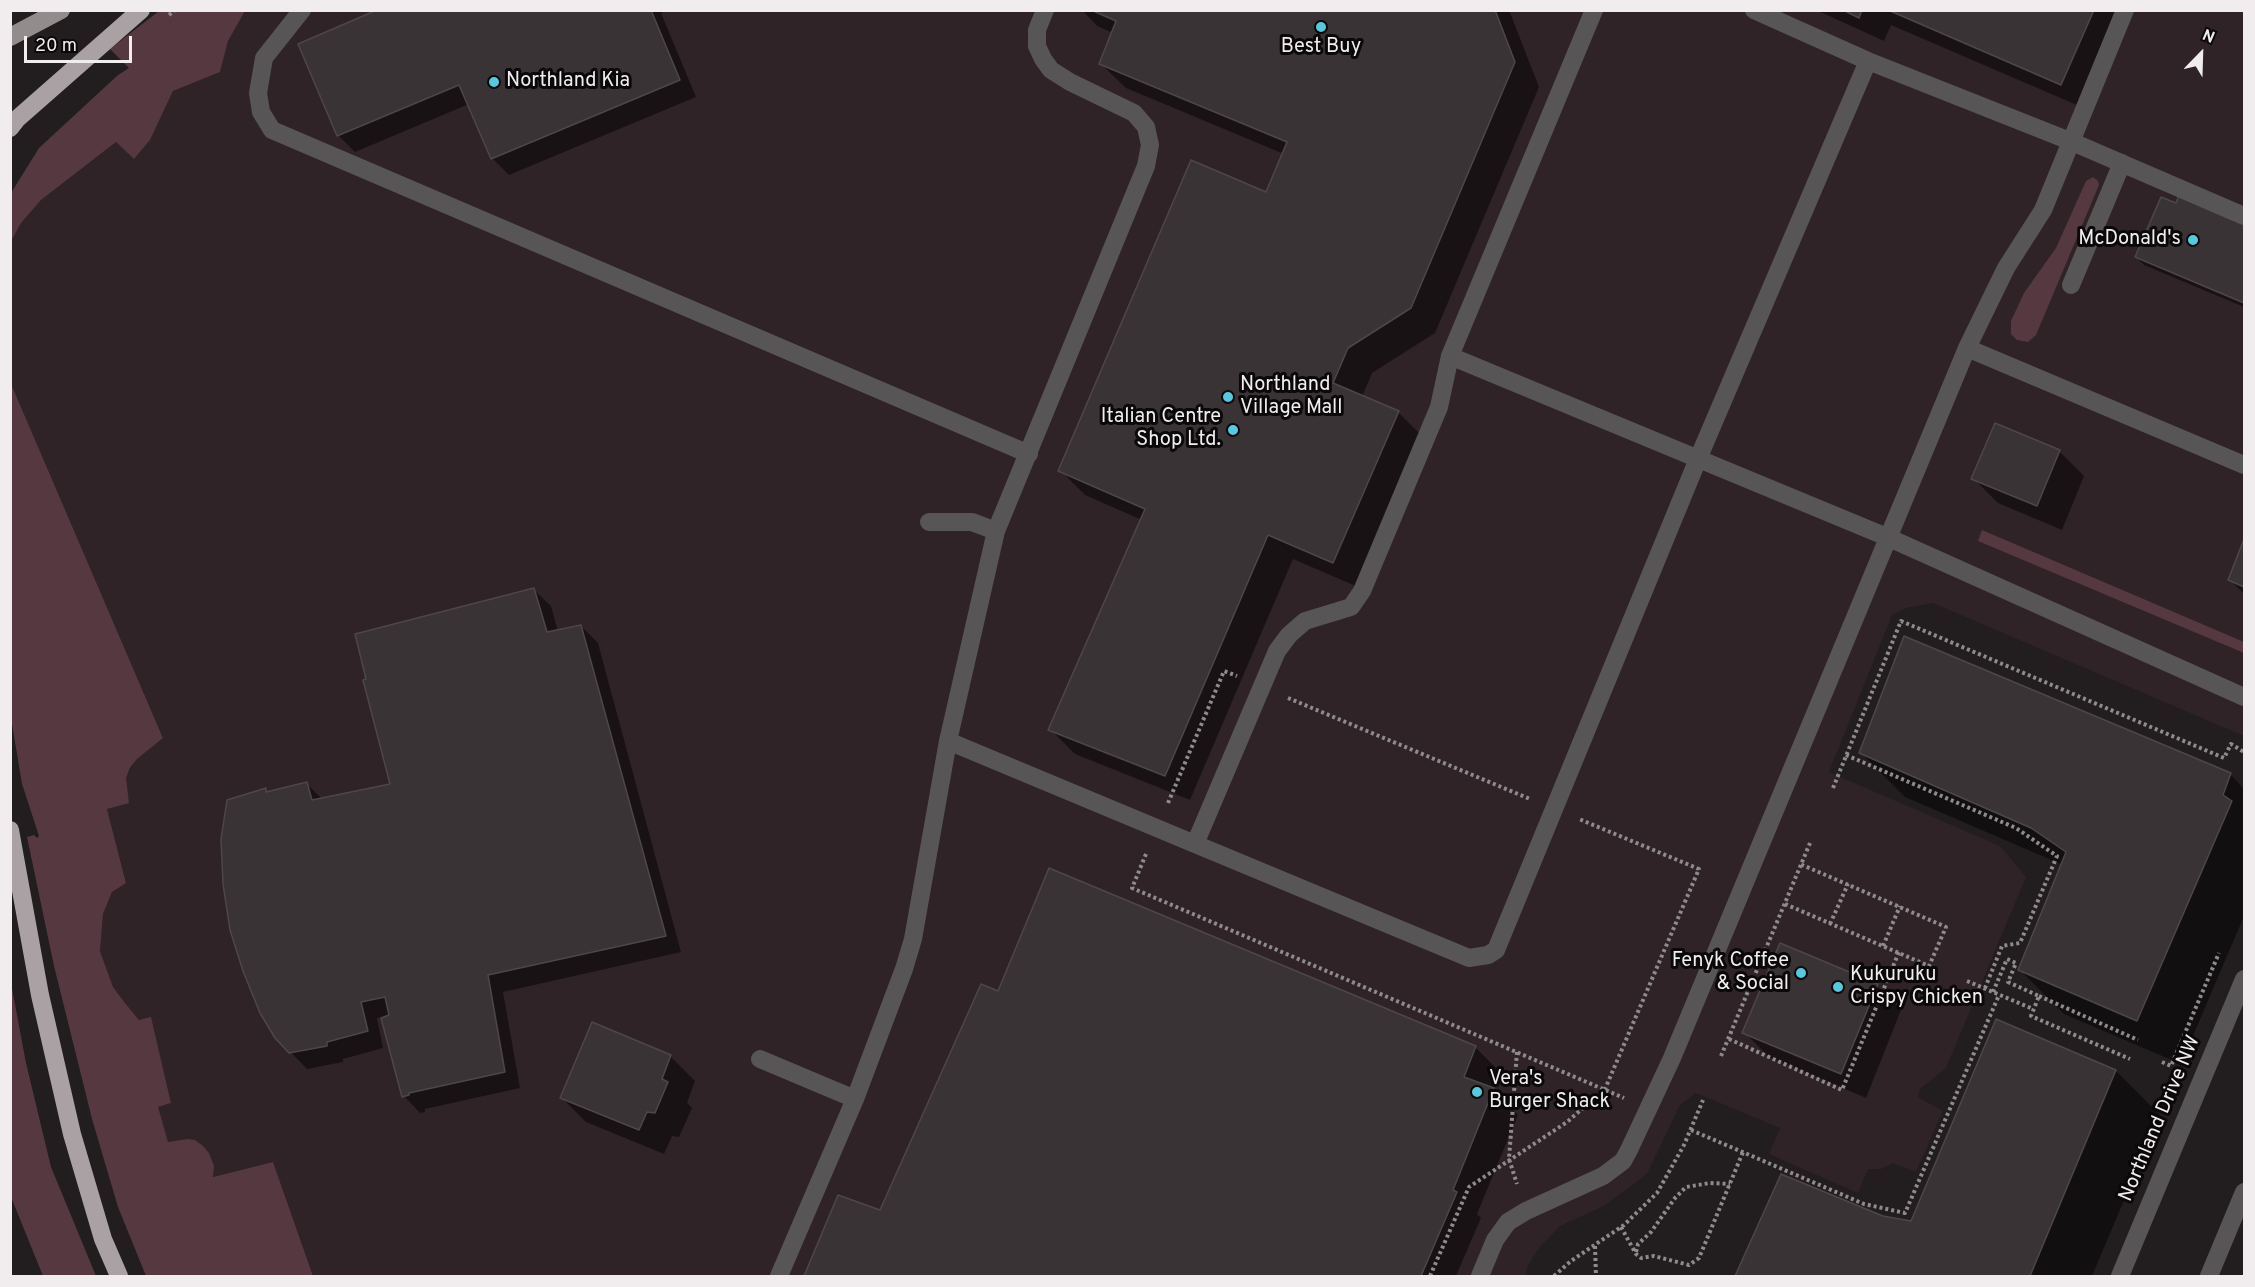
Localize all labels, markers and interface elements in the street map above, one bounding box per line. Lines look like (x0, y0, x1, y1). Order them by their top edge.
marker: Best Buy (1314, 20, 1328, 34)
scale bar (27, 24, 135, 62)
north arrow (2171, 24, 2231, 84)
text: N (2199, 26, 2217, 49)
text: 20 m (35, 35, 77, 58)
place label: Best Buy (1281, 36, 1361, 60)
place label: Northland Kia (506, 70, 630, 94)
marker: Northland Kia (487, 75, 501, 89)
place label: McDonald's (2078, 228, 2181, 252)
marker: McDonald's (2186, 233, 2200, 247)
place label: Northland Village Mall (1240, 374, 1343, 421)
marker: Northland Village Mall (1221, 390, 1235, 404)
place label: Italian Centre Shop Ltd. (1101, 406, 1221, 453)
marker: Italian Centre Shop Ltd. (1226, 423, 1240, 437)
place label: Fenyk Coffee & Social (1672, 950, 1789, 997)
place label: Kukuruku Crispy Chicken (1850, 964, 1983, 1011)
marker: Fenyk Coffee & Social (1794, 966, 1808, 980)
marker: Kukuruku Crispy Chicken (1831, 980, 1845, 994)
street label: Northland Drive NW (2115, 1032, 2207, 1206)
place label: Vera's Burger Shack (1489, 1068, 1610, 1115)
marker: Vera's Burger Shack (1470, 1085, 1484, 1099)

